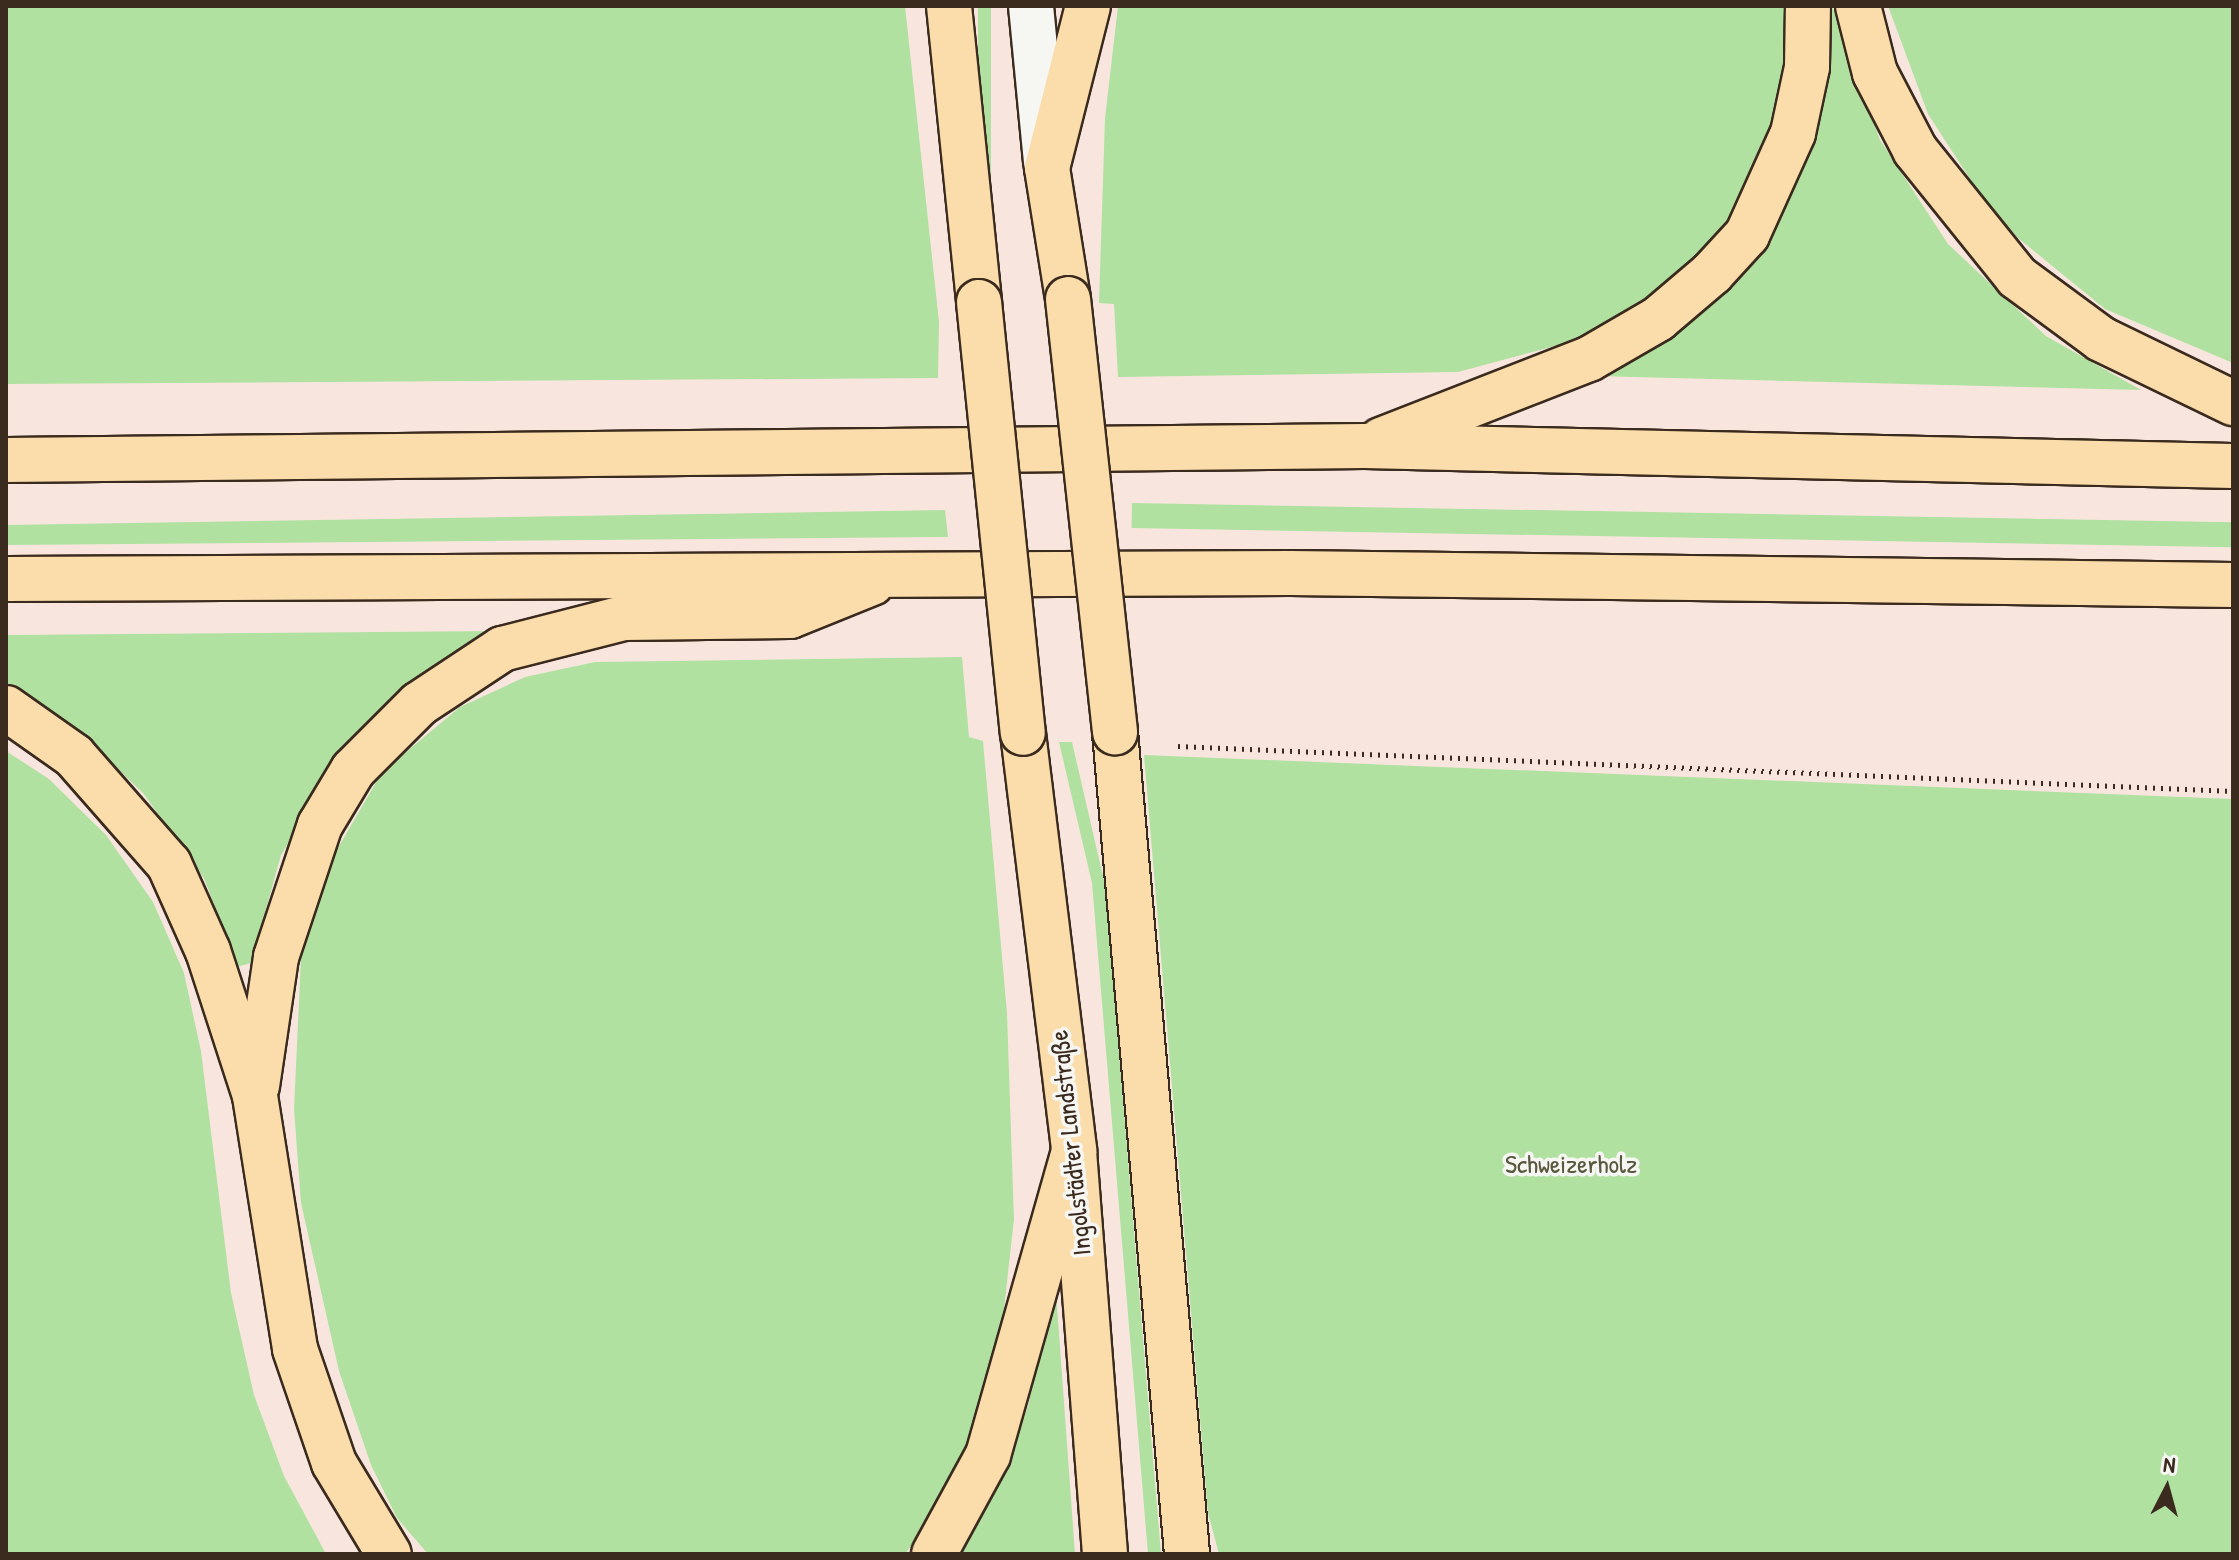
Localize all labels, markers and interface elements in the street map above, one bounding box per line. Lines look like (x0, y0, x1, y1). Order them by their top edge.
street label: Ingolstädter Landstraße (1043, 1029, 1097, 1257)
park label: Schweizerholz (1505, 1148, 1637, 1180)
north arrow (2127, 1448, 2207, 1528)
text: N (2162, 1449, 2177, 1480)

